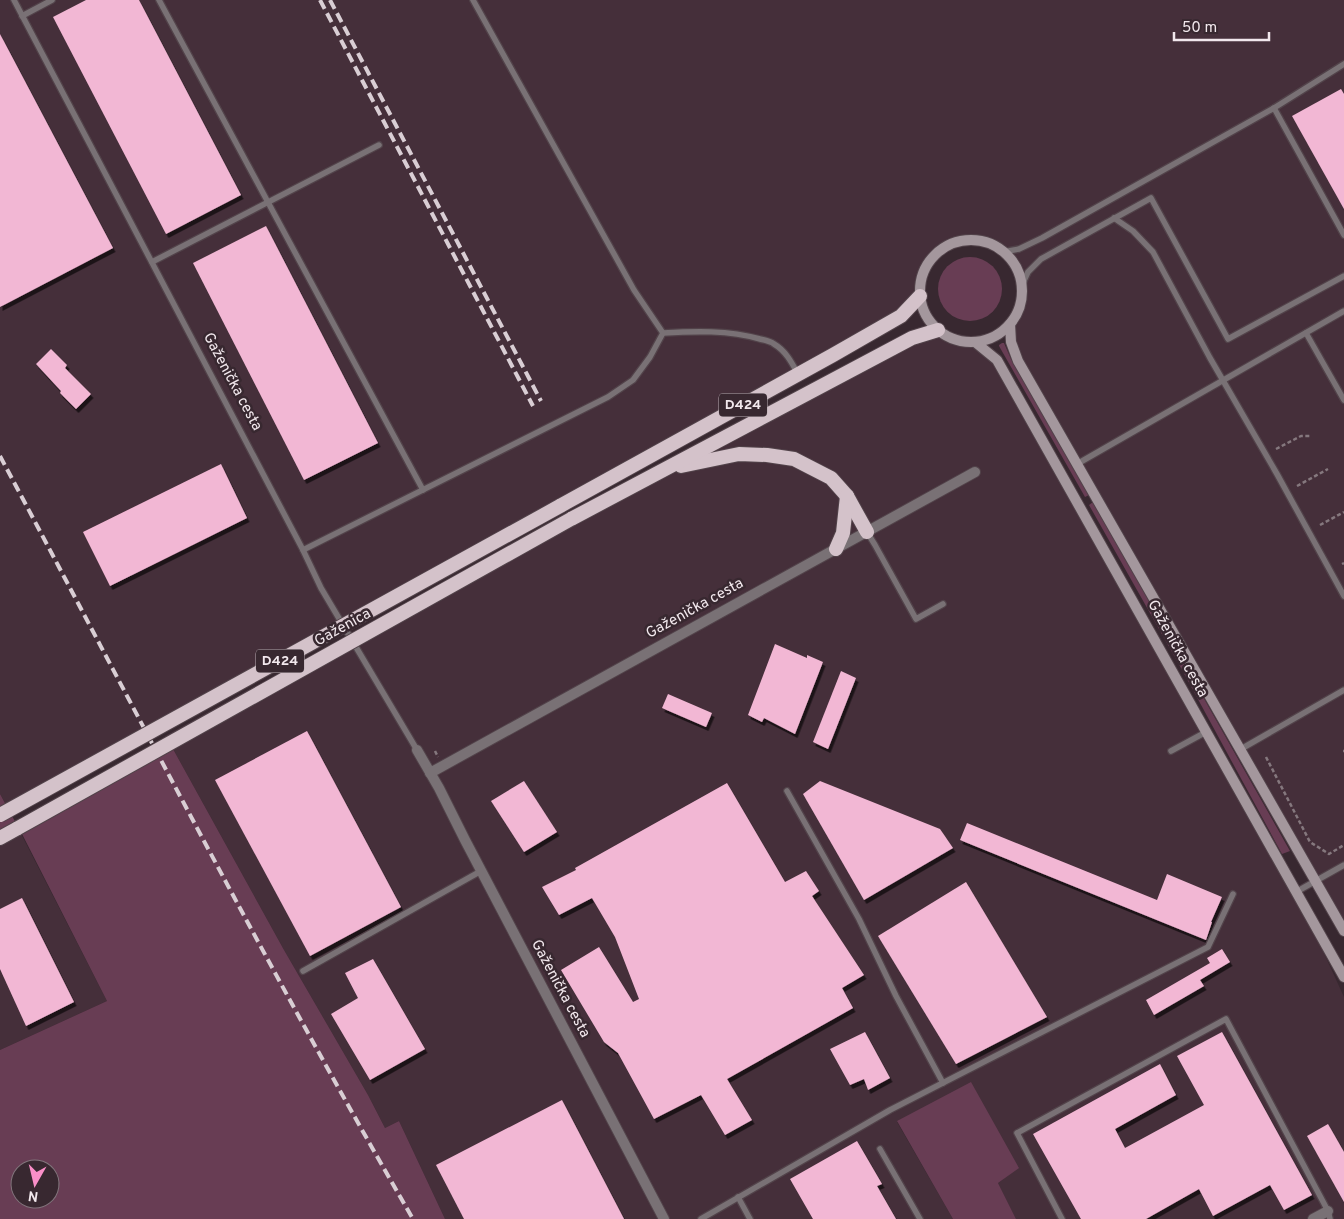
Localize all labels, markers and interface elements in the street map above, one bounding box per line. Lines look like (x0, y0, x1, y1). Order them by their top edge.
scale bar (1174, 10, 1269, 42)
text: 50 m (1182, 19, 1217, 38)
street label: Gaženička cesta (198, 330, 266, 434)
road number: D424 (719, 394, 767, 416)
street label: Gaženička cesta (643, 574, 747, 644)
street label: Gaženička cesta (1142, 597, 1212, 701)
street label: Gaženica (312, 605, 374, 651)
road number: D424 (256, 649, 304, 672)
street label: Gaženička cesta (526, 937, 594, 1041)
north arrow (10, 1159, 60, 1209)
text: N (27, 1186, 40, 1205)

